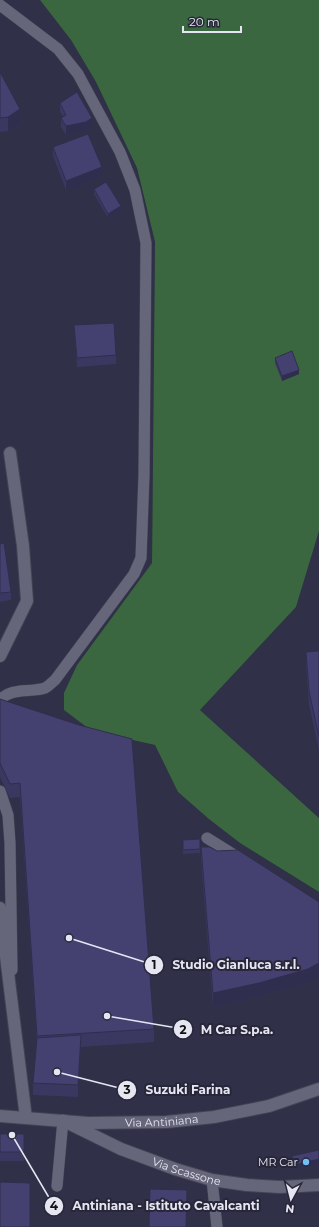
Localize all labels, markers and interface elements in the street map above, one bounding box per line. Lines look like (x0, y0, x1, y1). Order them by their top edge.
scale bar (183, 8, 241, 34)
text: 20 m (189, 14, 220, 29)
callout: Studio Gianluca s.r.l. (144, 953, 307, 977)
text: 1 (152, 957, 156, 972)
text: Studio Gianluca s.r.l. (172, 957, 300, 972)
callout: M Car S.p.a. (173, 1017, 281, 1041)
text: 2 (179, 1022, 187, 1037)
text: M Car S.p.a. (201, 1022, 273, 1037)
callout: Suzuki Farina (117, 1078, 238, 1102)
text: 3 (122, 1082, 131, 1097)
text: Suzuki Farina (146, 1082, 230, 1097)
street label: Via Antiniana (125, 1112, 199, 1130)
street label: Via Scassone (150, 1154, 222, 1188)
place label: MR Car (258, 1155, 298, 1169)
marker: MR Car (301, 1157, 311, 1167)
north arrow (271, 1179, 311, 1219)
callout: Antiniana - Istituto Cavalcanti (44, 1194, 267, 1218)
text: 4 (50, 1198, 59, 1213)
text: Antiniana - Istituto Cavalcanti (71, 1198, 260, 1213)
text: N (285, 1201, 295, 1216)

